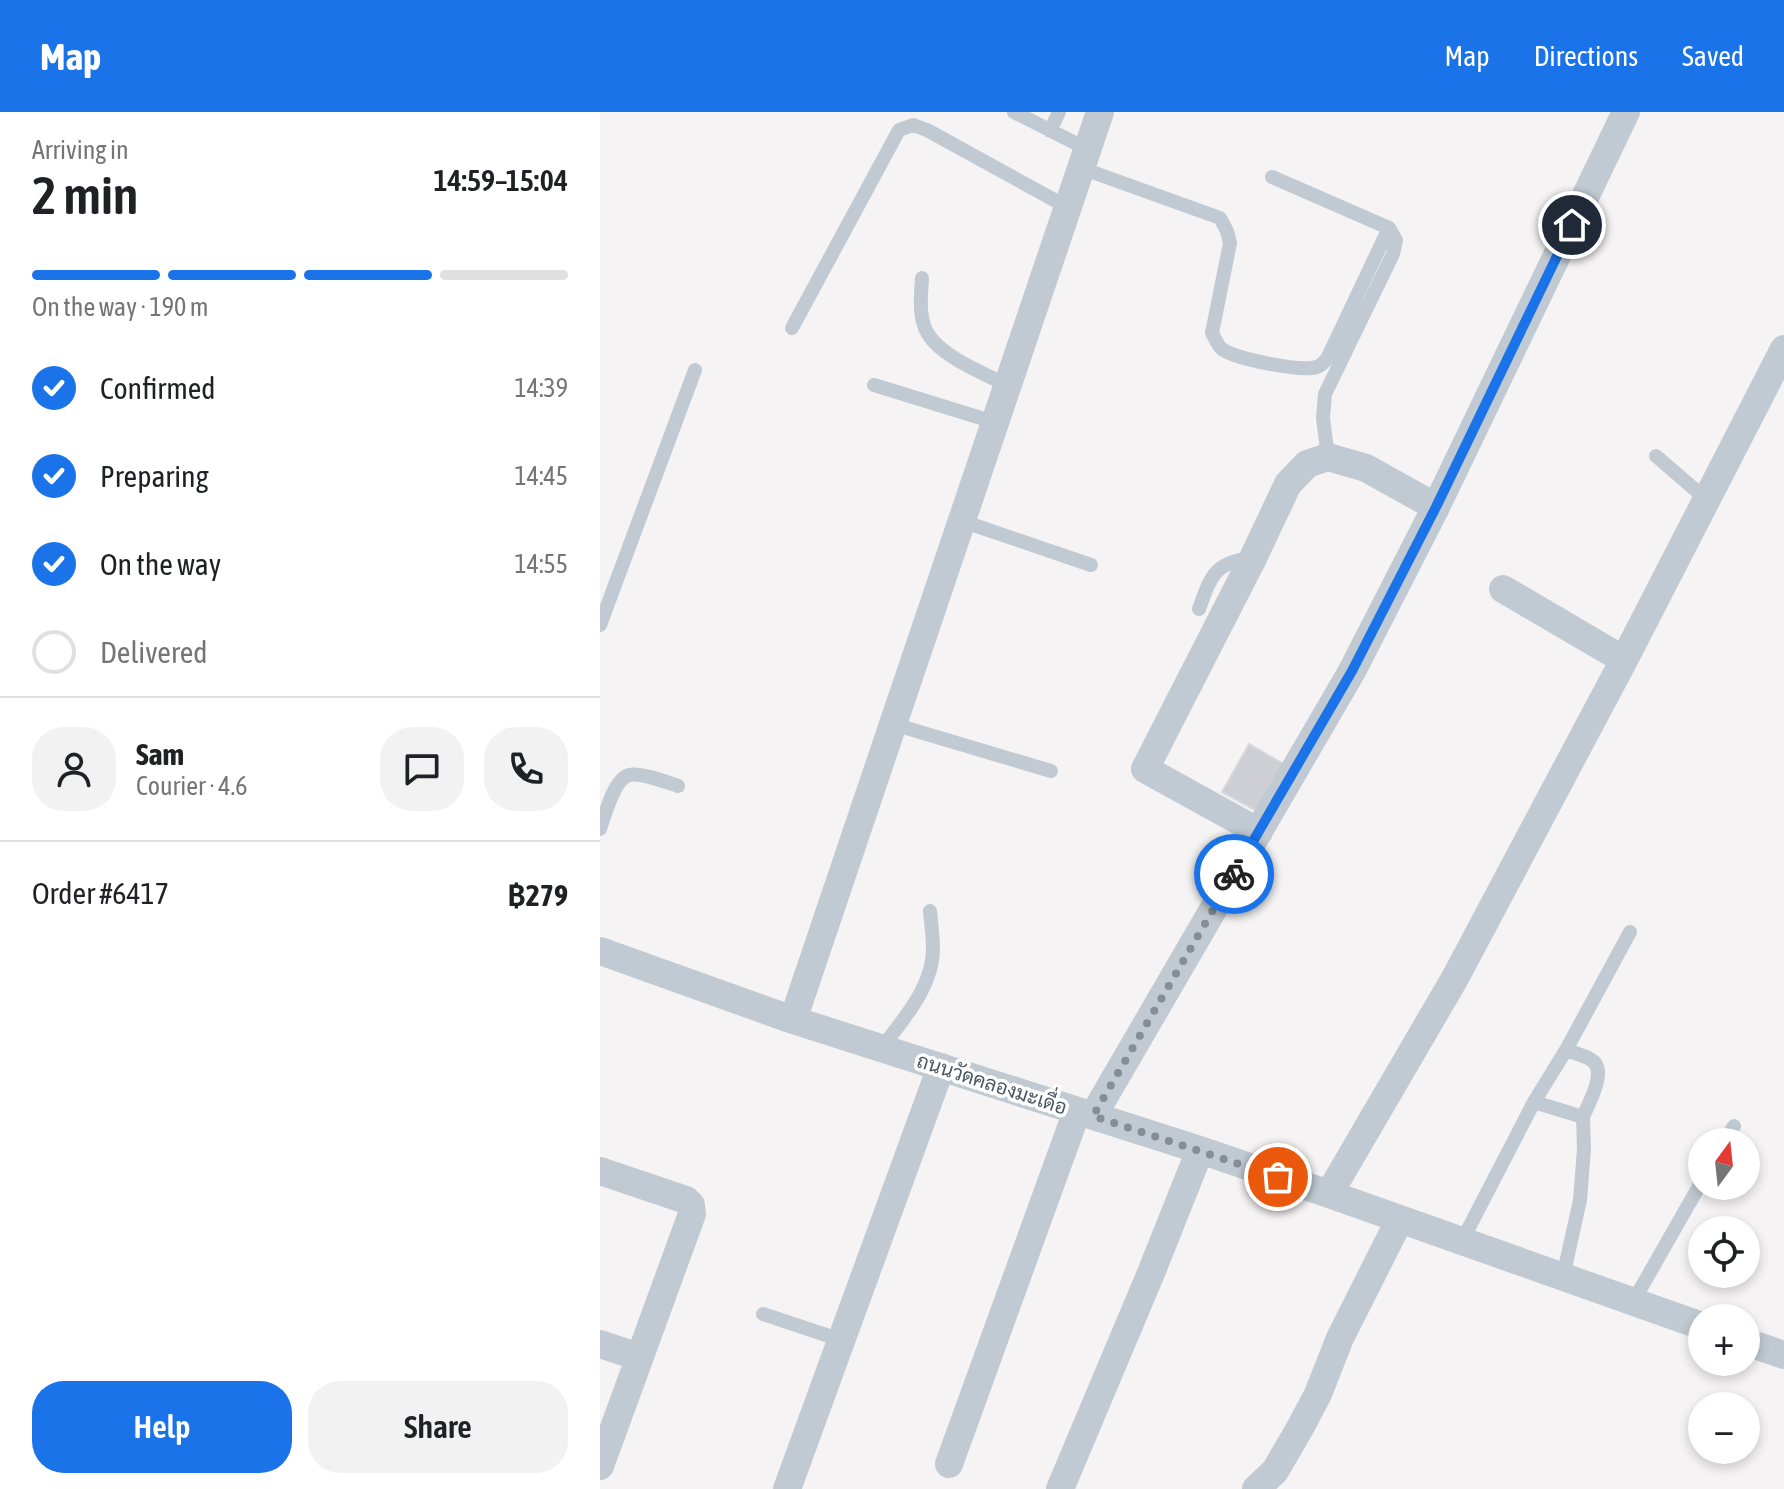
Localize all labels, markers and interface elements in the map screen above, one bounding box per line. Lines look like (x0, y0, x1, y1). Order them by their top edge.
text: Map (40, 35, 101, 78)
text: Map (1445, 40, 1490, 72)
text: Directions (1534, 40, 1638, 72)
text: Saved (1682, 40, 1744, 72)
text: Arriving in (32, 135, 129, 165)
text: 14:59–15:04 (433, 163, 568, 197)
text: 2 min (32, 165, 138, 225)
pin (1538, 191, 1606, 259)
icon: home (1550, 203, 1594, 247)
text: On the way · 190 m (32, 292, 209, 322)
icon: check (32, 366, 76, 410)
text: Confirmed (100, 371, 215, 405)
text: 14:39 (514, 373, 568, 403)
icon: check (32, 454, 76, 498)
text: Preparing (100, 459, 209, 493)
text: 14:45 (514, 461, 568, 491)
icon: check (32, 542, 76, 586)
text: On the way (100, 547, 221, 581)
text: 14:55 (514, 549, 568, 579)
text: Delivered (100, 635, 208, 669)
button: person (32, 727, 116, 811)
button: chat (380, 727, 464, 811)
button: phone (484, 727, 568, 811)
text: Sam (136, 737, 184, 771)
text: Courier · 4.6 (136, 771, 247, 801)
courier (1194, 834, 1274, 914)
icon: bike (1212, 852, 1256, 896)
text: Order #6417 (32, 876, 169, 910)
text: ฿279 (508, 878, 568, 912)
street label: ถนนวัดคลองมะเดื่อ (914, 1044, 1072, 1119)
north arrow (1688, 1128, 1760, 1200)
map controls (1688, 1128, 1760, 1464)
pin (1244, 1143, 1312, 1211)
icon: bag (1256, 1155, 1300, 1199)
button: locate (1688, 1216, 1760, 1288)
button: + (1688, 1304, 1760, 1376)
button: Help (32, 1381, 292, 1473)
button: Share (308, 1381, 568, 1473)
button: − (1688, 1392, 1760, 1464)

